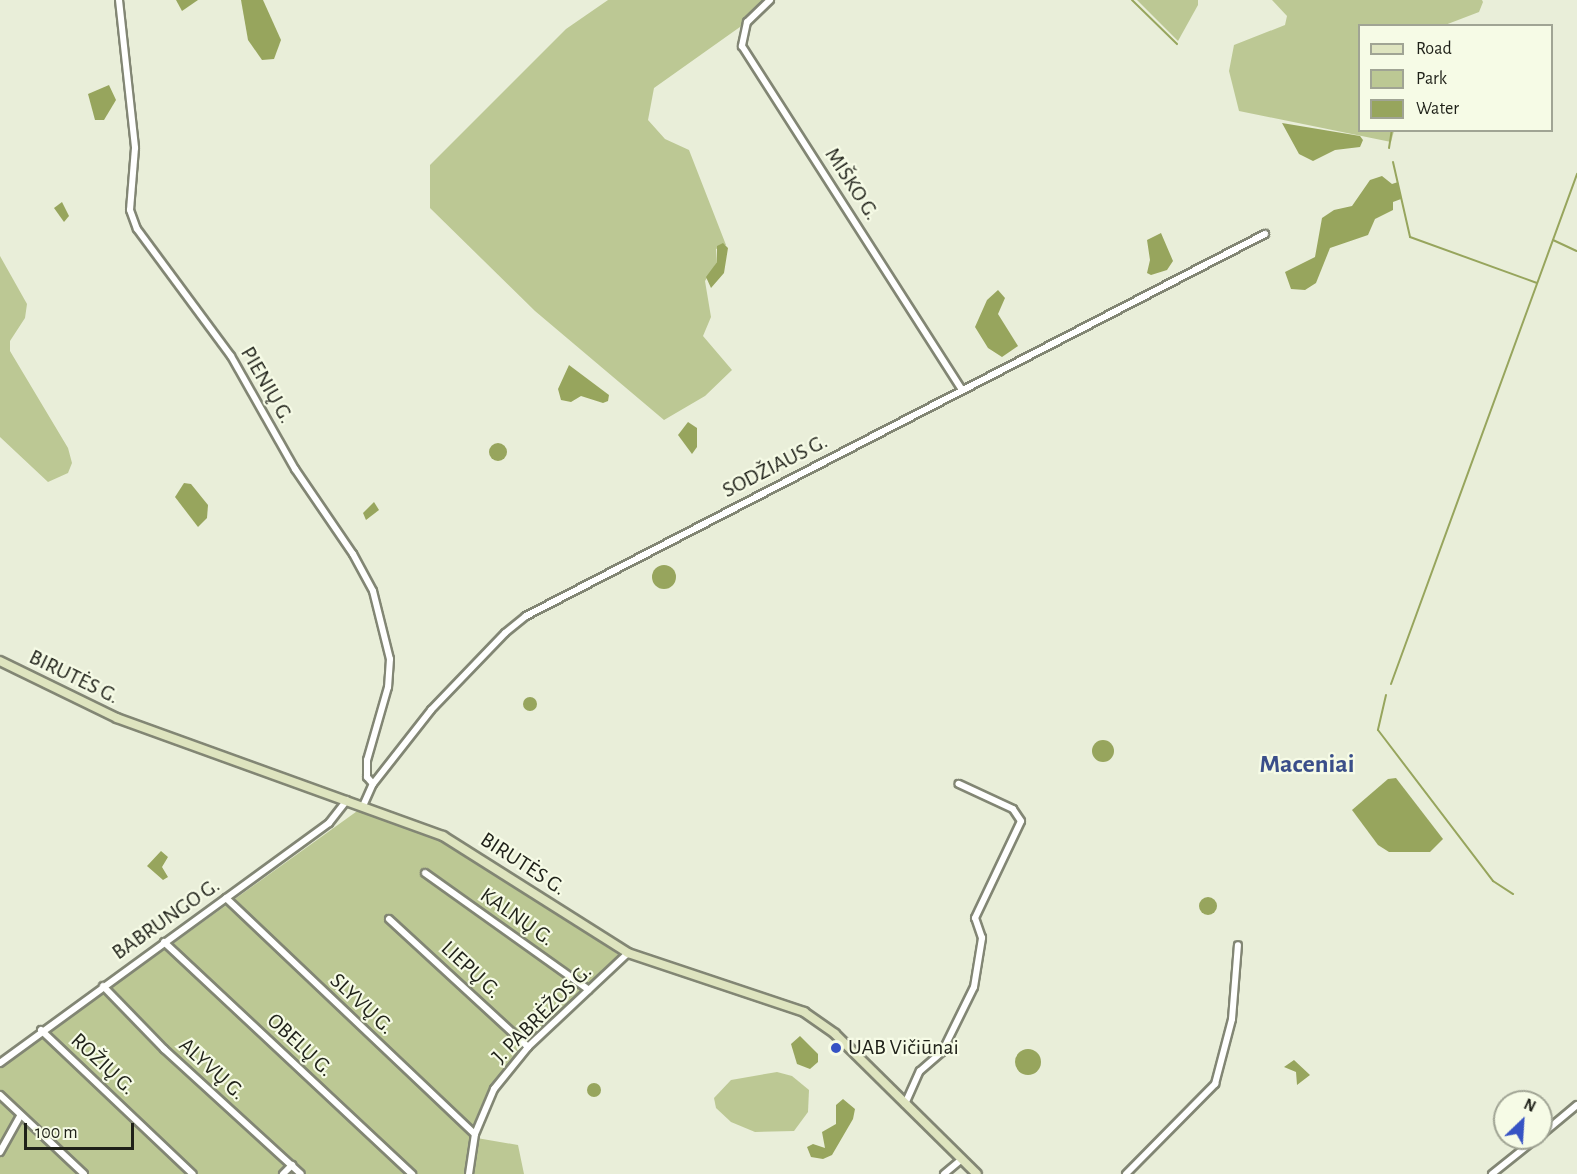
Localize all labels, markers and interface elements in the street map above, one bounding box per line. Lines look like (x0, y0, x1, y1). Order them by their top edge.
legend (1358, 24, 1553, 132)
text: Road (1416, 40, 1452, 58)
text: Park (1416, 70, 1447, 88)
text: Water (1416, 100, 1459, 118)
street label: MIŠKO G. (819, 143, 885, 225)
street label: PIENIŲ G. (234, 342, 300, 428)
street label: SODŽIAUS G. (718, 428, 832, 504)
street label: BIRUTĖS G. (25, 644, 123, 710)
district label: Maceniai (1259, 749, 1355, 781)
street label: BIRUTĖS G. (475, 827, 571, 901)
street label: BABRUNGO G. (107, 872, 225, 966)
street label: KALNŲ G. (475, 882, 559, 952)
street label: LIEPŲ G. (435, 936, 507, 1004)
street label: J. PABRĖŽOS G. (487, 959, 597, 1069)
street label: SLYVŲ G. (324, 968, 400, 1040)
street label: OBELŲ G. (261, 1008, 339, 1082)
street label: ROŽIŲ G. (65, 1027, 141, 1101)
street label: ALYVŲ G. (173, 1032, 251, 1106)
place label: UAB Vičiūnai (848, 1035, 959, 1061)
marker: UAB Vičiūnai (829, 1041, 843, 1055)
north arrow (1493, 1090, 1553, 1150)
text: N (1521, 1096, 1538, 1115)
scale bar (27, 1111, 136, 1149)
text: 100 m (35, 1124, 78, 1142)

